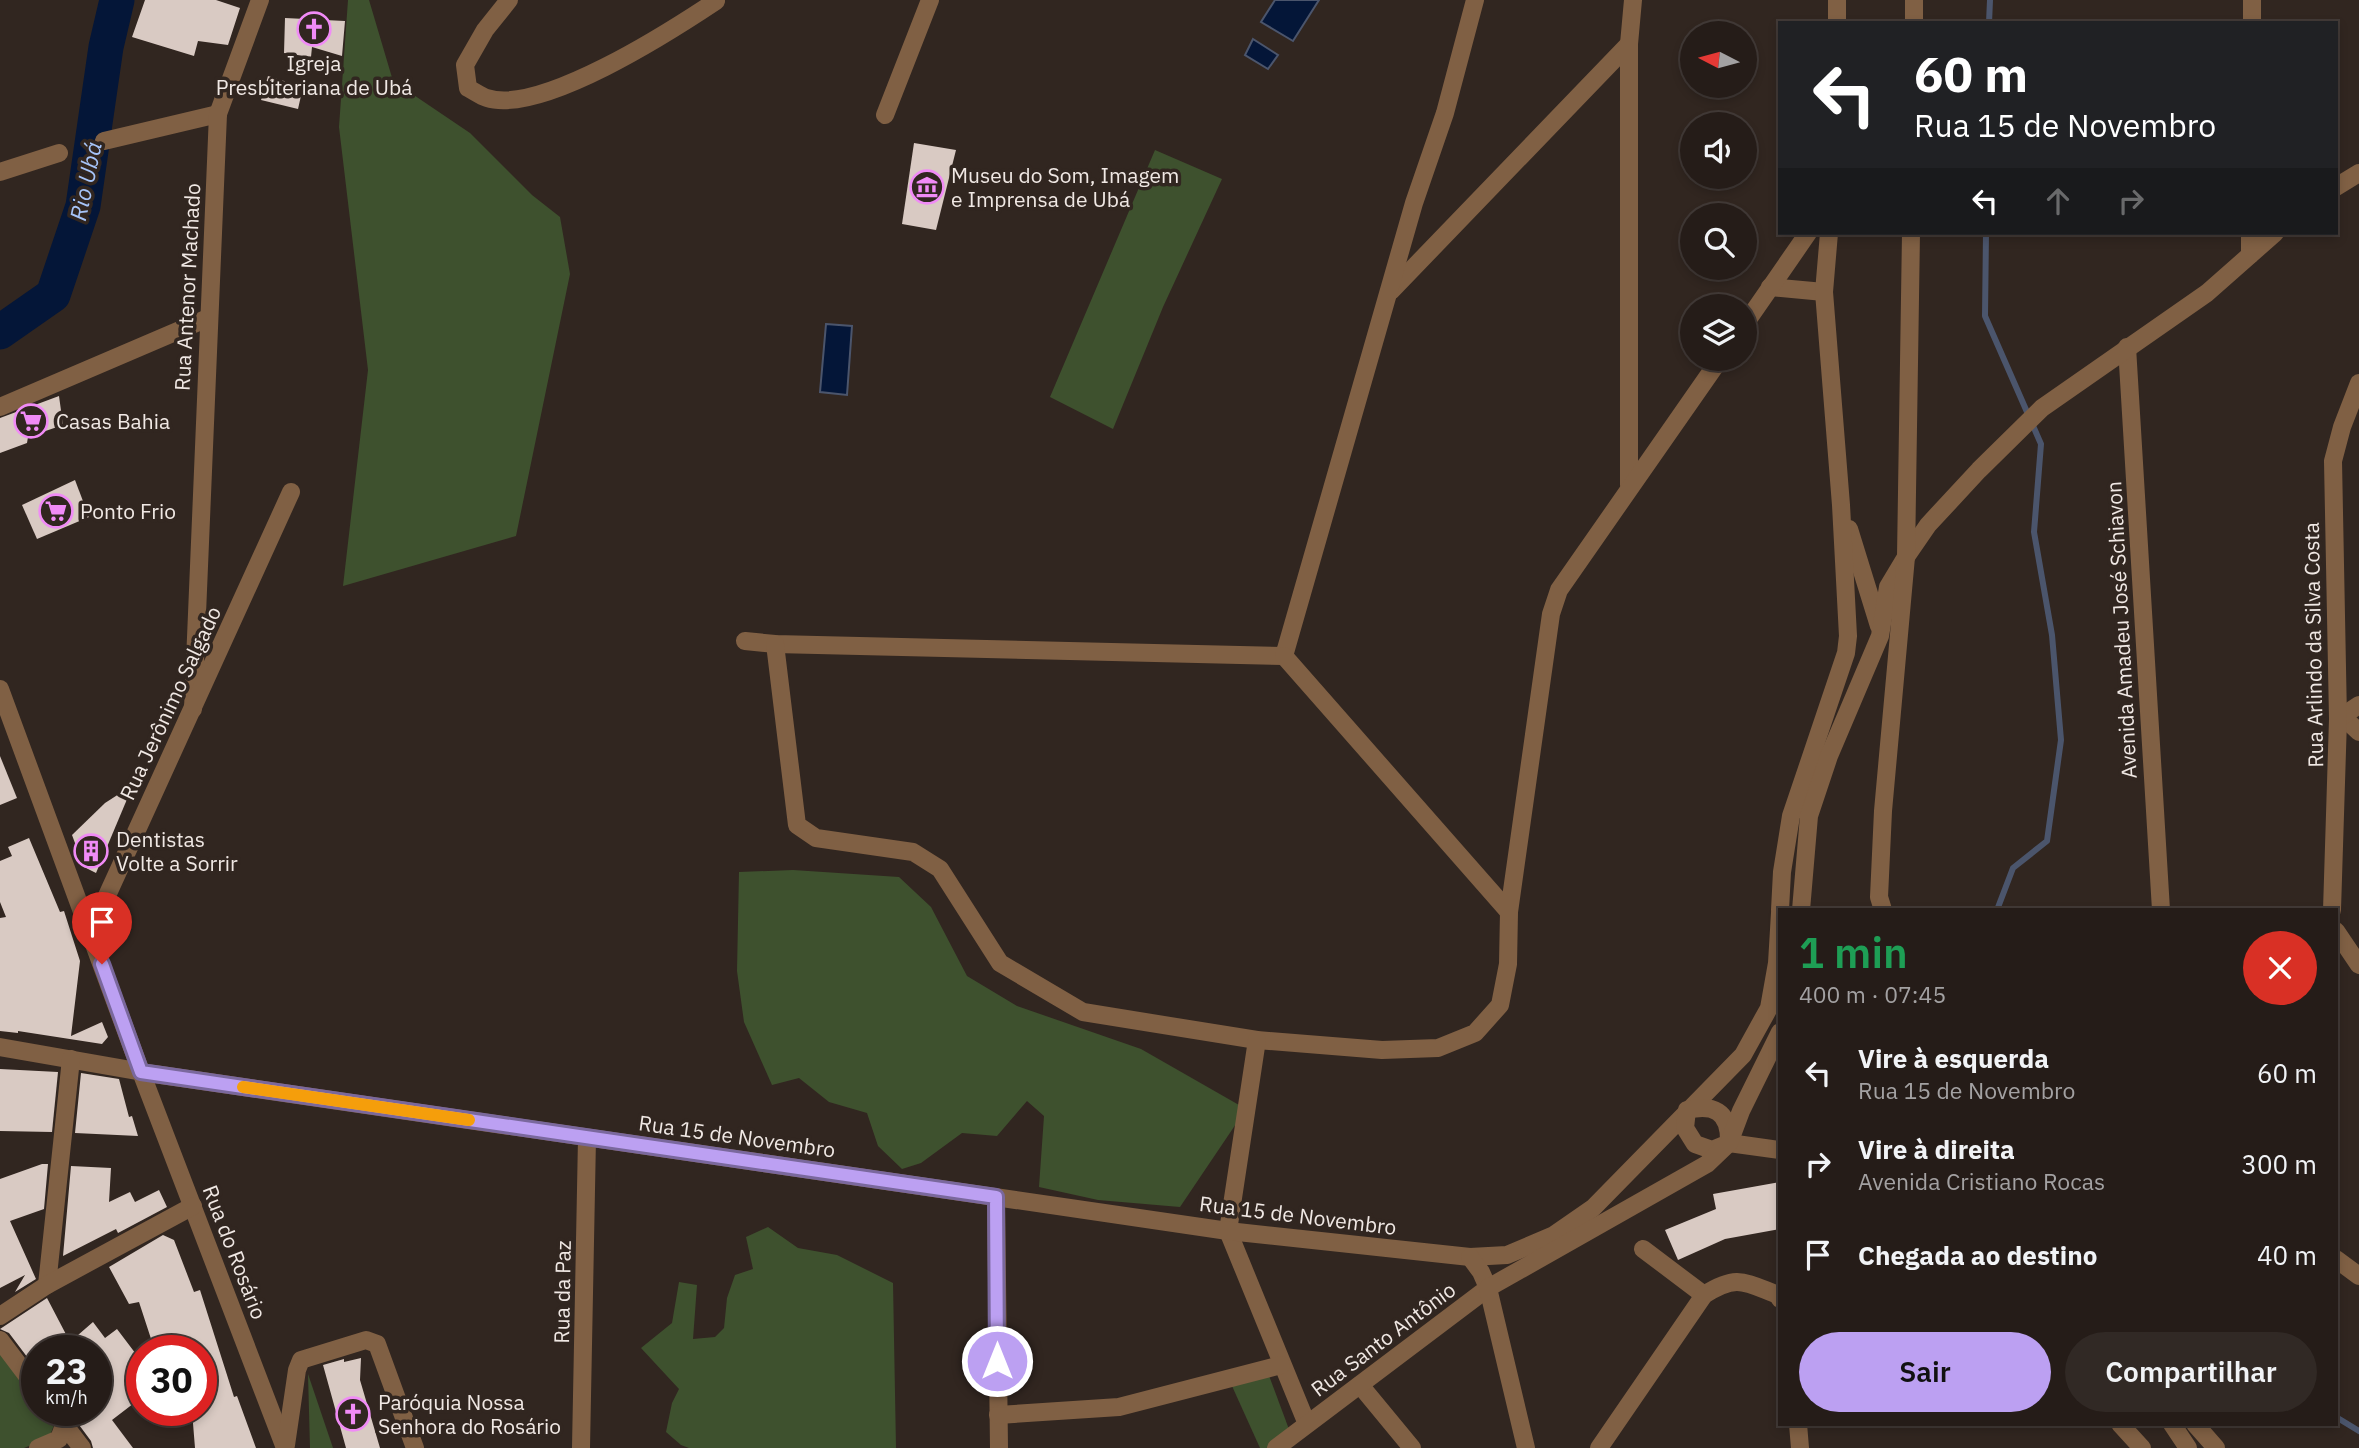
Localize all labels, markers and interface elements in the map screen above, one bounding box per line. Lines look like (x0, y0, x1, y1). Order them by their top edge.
church icon: Igreja Presbiteriana de Ubá (295, 10, 333, 48)
north arrow (1680, 21, 1757, 98)
map controls (1680, 21, 1757, 371)
text: 60 m (1914, 42, 2028, 105)
place label: Igreja Presbiteriana de Ubá (216, 49, 412, 101)
icon: left (1799, 49, 1890, 140)
text: Rua 15 de Novembro (1914, 104, 2216, 146)
button: sound (1680, 112, 1757, 189)
water label: Rio Ubá (62, 139, 108, 223)
place label: Museu do Som, Imagem e Imprensa de Ubá (951, 161, 1179, 213)
museum icon: Museu do Som, Imagem e Imprensa de Ubá (908, 168, 946, 206)
street label: Rua Antenor Machado (168, 182, 206, 392)
icon: left (1966, 182, 2004, 220)
icon: ahead (2039, 182, 2077, 220)
icon: right (2112, 182, 2150, 220)
button: search (1680, 203, 1757, 280)
button: layers (1680, 294, 1757, 371)
supermarket icon: Casas Bahia (12, 402, 50, 440)
place label: Casas Bahia (56, 407, 170, 435)
street label: Avenida Amadeu José Schiavon (2099, 481, 2143, 779)
supermarket icon: Ponto Frio (37, 492, 75, 530)
place label: Ponto Frio (80, 497, 176, 525)
street label: Rua Arlindo da Silva Costa (2297, 522, 2329, 768)
street label: Rua Jerônimo Salgado (113, 602, 227, 804)
place label: Dentistas Volte a Sorrir (116, 825, 238, 877)
building icon: Dentistas Volte a Sorrir (72, 832, 110, 870)
pin (72, 892, 132, 964)
icon: arrive (83, 903, 121, 941)
text: 1 min (1799, 925, 1908, 980)
button: close (2243, 931, 2317, 1005)
text: 400 m · 07:45 (1799, 979, 1946, 1009)
text: Vire à esquerda (1858, 1041, 2049, 1075)
icon: left (1799, 1054, 1837, 1092)
text: 60 m (2257, 1056, 2317, 1090)
text: Rua 15 de Novembro (1858, 1075, 2075, 1105)
street label: Rua 15 de Novembro (637, 1108, 837, 1164)
text: Vire à direita (1858, 1132, 2015, 1166)
icon: right (1799, 1145, 1837, 1183)
text: 300 m (2241, 1147, 2317, 1181)
text: Avenida Cristiano Rocas (1858, 1166, 2105, 1196)
street label: Rua do Rosário (197, 1181, 273, 1323)
street label: Rua 15 de Novembro (1198, 1189, 1398, 1241)
icon: arrive (1799, 1236, 1837, 1274)
text: Chegada ao destino (1858, 1238, 2097, 1272)
text: 40 m (2257, 1238, 2317, 1272)
street label: Rua da Paz (547, 1240, 577, 1344)
street label: Rua Santo Antônio (1305, 1275, 1461, 1403)
position arrow (960, 1324, 1034, 1398)
button: Sair (1799, 1332, 2051, 1412)
button: Compartilhar (2065, 1332, 2317, 1412)
speed limit sign: 30 (126, 1335, 217, 1426)
text: 23 (45, 1348, 88, 1394)
text: km/h (45, 1386, 88, 1409)
place label: Paróquia Nossa Senhora do Rosário (378, 1388, 561, 1440)
church icon: Paróquia Nossa Senhora do Rosário (334, 1395, 372, 1433)

